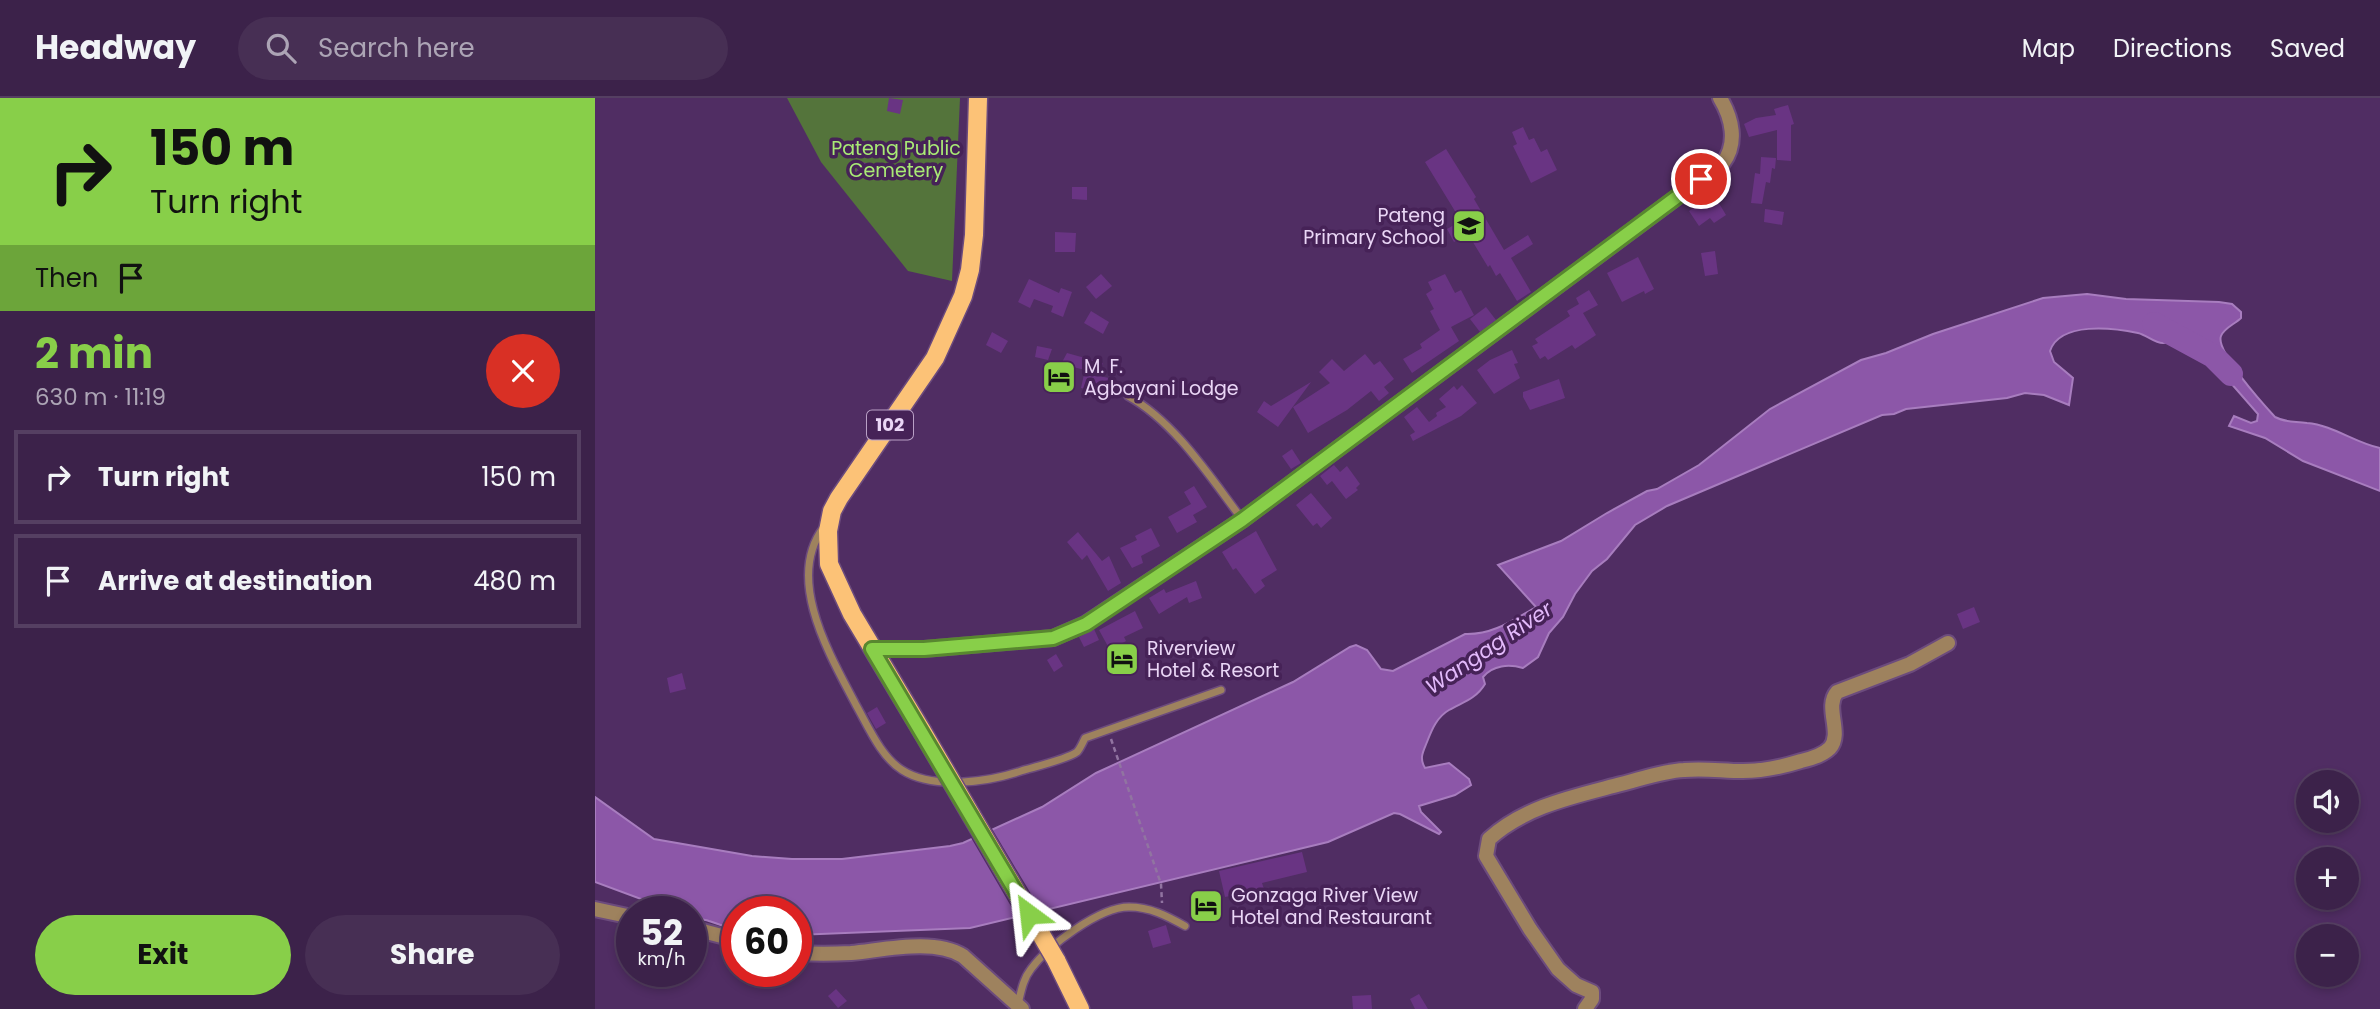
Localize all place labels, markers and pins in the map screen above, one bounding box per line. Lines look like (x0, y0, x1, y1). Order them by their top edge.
pin (1671, 149, 1731, 209)
place label: Pateng Primary School (1303, 202, 1445, 251)
school or university icon: Pateng Primary School (1450, 207, 1488, 245)
place label: M. F. Agbayani Lodge (1084, 353, 1239, 402)
hotel icon: M. F. Agbayani Lodge (1040, 358, 1078, 396)
place label: Riverview Hotel & Resort (1147, 635, 1279, 684)
hotel icon: Riverview Hotel & Resort (1103, 640, 1141, 678)
place label: Gonzaga River View Hotel and Restaurant (1231, 882, 1432, 931)
hotel icon: Gonzaga River View Hotel and Restaurant (1187, 887, 1225, 925)

